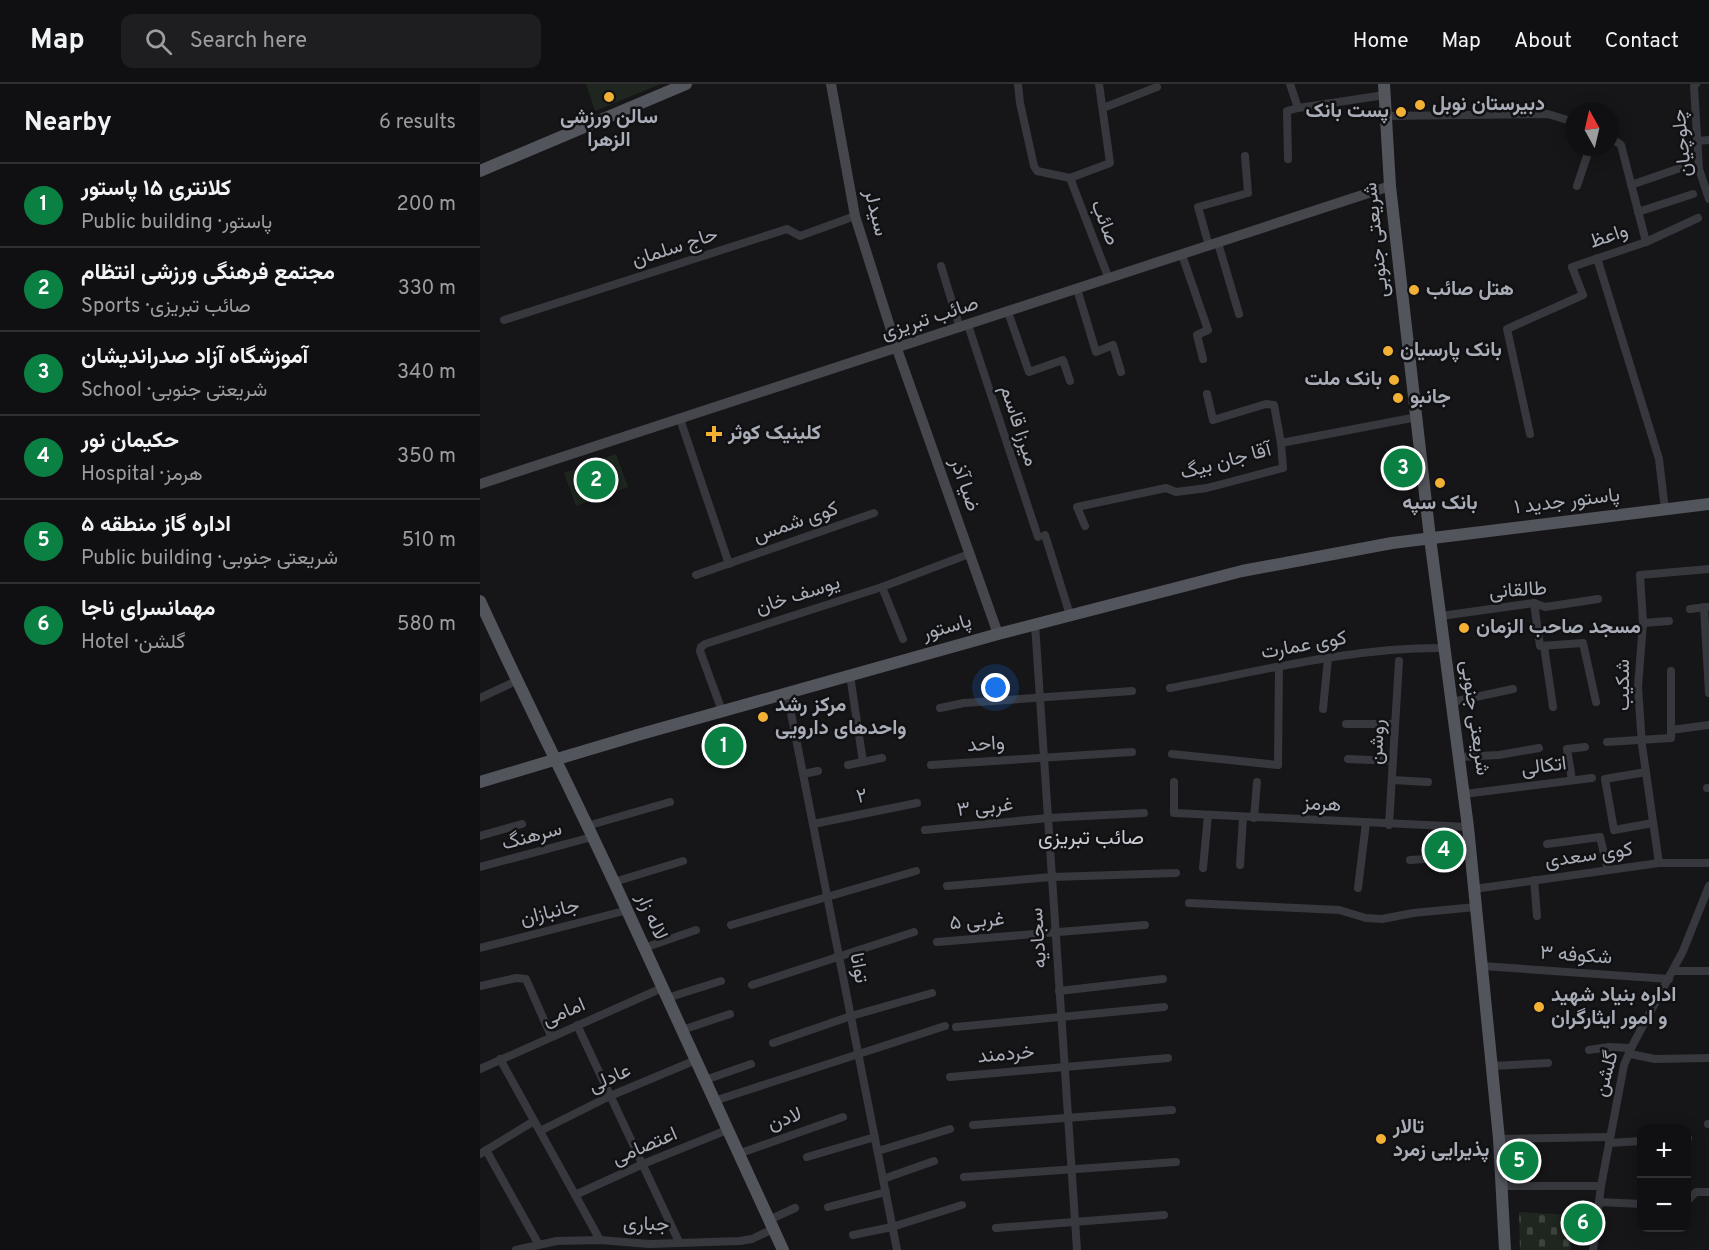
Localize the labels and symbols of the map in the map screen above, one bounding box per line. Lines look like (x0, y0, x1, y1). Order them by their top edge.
marker: سالن ورزشی الزهرا (602, 90, 616, 104)
place label: دبیرستان نوبل (1432, 92, 1545, 118)
marker: دبیرستان نوبل (1413, 98, 1427, 112)
place label: پست بانک (1305, 99, 1389, 125)
north arrow (1565, 102, 1619, 156)
place label: سالن ورزشی الزهرا (560, 105, 658, 154)
marker: پست بانک (1394, 105, 1408, 119)
street label: چلوچیان (1667, 108, 1699, 178)
street label: شریعتی جنوبی (1358, 181, 1396, 299)
street label: سیدلر (856, 186, 893, 239)
street label: صائب (1083, 197, 1125, 249)
street label: واعظ (1586, 218, 1632, 256)
street label: حاج سلمان (629, 222, 721, 274)
place label: هتل صائب (1426, 277, 1514, 303)
marker: هتل صائب (1407, 283, 1421, 297)
street label: صائب تبریزی (878, 291, 982, 347)
place label: بانک پارسیان (1400, 338, 1502, 364)
marker: بانک پارسیان (1381, 344, 1395, 358)
place label: بانک ملت (1304, 367, 1382, 393)
marker: بانک ملت (1387, 373, 1401, 387)
street label: میرزا قاسم (993, 382, 1043, 470)
place label: جانبو (1410, 385, 1451, 411)
marker: جانبو (1391, 391, 1405, 405)
place label: کلینیک کوثر (727, 421, 821, 447)
marker: کلینیک کوثر (705, 425, 723, 443)
street label: آقا جان بیگ (1178, 437, 1276, 487)
pin: 3 (1384, 446, 1422, 490)
street label: ضیا آذر (942, 454, 985, 515)
pin: 2 (576, 458, 616, 502)
marker: بانک سپه (1433, 476, 1447, 490)
street label: پاستور جدید ۱ (1513, 483, 1621, 521)
place label: بانک سپه (1402, 491, 1478, 517)
street label: کوی شمس (750, 496, 842, 550)
street label: یوسف خان (752, 570, 844, 622)
street label: طالقانی (1488, 576, 1548, 606)
street label: پاستور (918, 609, 975, 648)
place label: مسجد صاحب الزمان (1476, 615, 1641, 641)
marker: مسجد صاحب الزمان (1457, 621, 1471, 635)
street label: کوی عمارت (1259, 626, 1349, 666)
street label: شریعتی جنوبی (1453, 659, 1495, 777)
street label: شکیب (1611, 659, 1637, 711)
your location (981, 673, 1010, 702)
place label: مرکز رشد واحدهای دارویی (775, 693, 907, 742)
marker: مرکز رشد واحدهای دارویی (756, 710, 770, 724)
street label: روشن (1364, 719, 1392, 765)
pin: 1 (704, 724, 744, 768)
street label: واحد (966, 731, 1006, 759)
street label: اتکالی (1520, 751, 1568, 783)
street label: ۲ (854, 783, 870, 811)
street label: هرمز (1301, 791, 1342, 819)
street label: ۳ غربی (956, 792, 1014, 824)
street label: سرهنگ (499, 816, 565, 858)
district label: صائب تبریزی (1038, 825, 1144, 852)
pin: 4 (1424, 828, 1464, 873)
street label: کوی سعدی (1543, 837, 1635, 875)
street label: لاله زار (629, 888, 673, 945)
street label: جانبازان (518, 893, 582, 933)
street label: ۵ غربی (949, 907, 1005, 937)
street label: سجادیه (1024, 907, 1054, 969)
street label: شکوفه ۳ (1539, 941, 1613, 971)
street label: توانا (842, 950, 874, 986)
place label: اداره بنیاد شهید و امور ایثارگران (1551, 983, 1676, 1032)
street label: امامی (538, 992, 590, 1034)
marker: اداره بنیاد شهید و امور ایثارگران (1532, 1000, 1546, 1014)
street label: خردمند (976, 1040, 1036, 1070)
street label: گلشن (1588, 1048, 1626, 1100)
street label: عادلی (585, 1058, 635, 1100)
street label: لادن (764, 1102, 806, 1138)
place label: تالار پذیرایی زمرد (1392, 1115, 1489, 1164)
street label: اعتصامی (608, 1122, 682, 1172)
marker: تالار پذیرایی زمرد (1374, 1132, 1388, 1146)
pin: 5 (1500, 1138, 1538, 1184)
pin: 6 (1564, 1200, 1602, 1246)
street label: جباری (623, 1212, 669, 1238)

